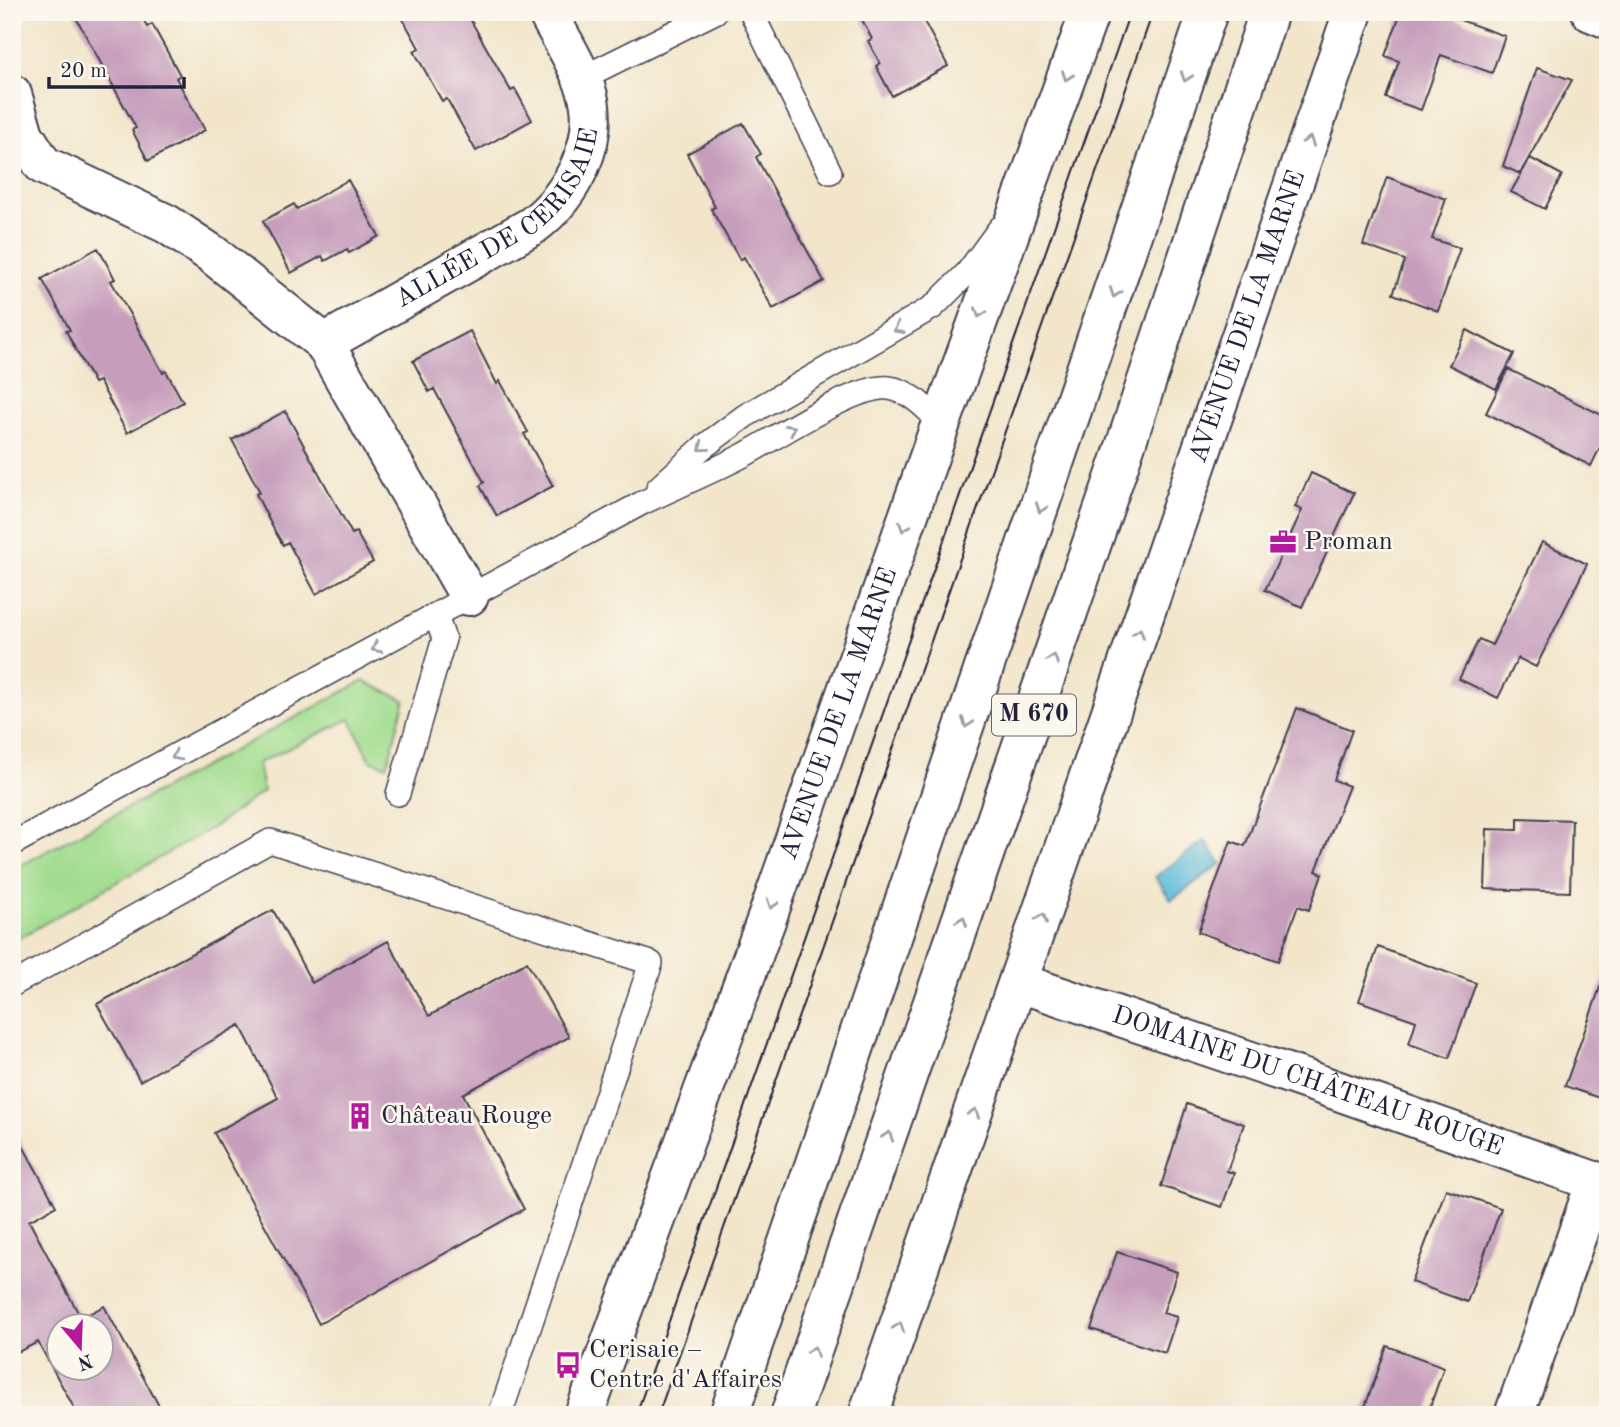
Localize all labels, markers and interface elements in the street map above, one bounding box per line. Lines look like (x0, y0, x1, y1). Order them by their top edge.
scale bar (49, 46, 184, 90)
text: 20 m (60, 61, 107, 82)
one-way arrow (1061, 70, 1075, 82)
one-way arrow (1180, 70, 1194, 83)
street label: ALLÉE DE CERISAIE (391, 126, 603, 313)
one-way arrow (1301, 135, 1315, 147)
street label: AVENUE DE LA MARNE (1185, 167, 1310, 466)
one-way arrow (1109, 286, 1123, 298)
one-way arrow (975, 307, 989, 319)
one-way arrow (892, 321, 905, 334)
one-way arrow (784, 424, 796, 438)
one-way arrow (699, 439, 712, 451)
one-way arrow (1035, 501, 1049, 514)
one-way arrow (898, 521, 912, 533)
office icon: Proman (1268, 527, 1298, 557)
place label: Proman (1304, 529, 1393, 555)
street label: AVENUE DE LA MARNE (775, 564, 902, 863)
one-way arrow (1131, 628, 1145, 640)
one-way arrow (371, 640, 383, 654)
one-way arrow (1045, 654, 1059, 666)
road number: M 670 (992, 694, 1076, 736)
one-way arrow (961, 716, 975, 729)
one-way arrow (170, 748, 183, 761)
one-way arrow (766, 897, 780, 910)
one-way arrow (1034, 913, 1048, 925)
one-way arrow (954, 915, 968, 927)
street label: DOMAINE DU CHÂTEAU ROUGE (1109, 1002, 1507, 1161)
building icon: Château Rouge (345, 1101, 375, 1131)
place label: Château Rouge (381, 1103, 552, 1129)
one-way arrow (966, 1107, 980, 1119)
one-way arrow (880, 1130, 894, 1142)
north arrow (46, 1312, 116, 1382)
one-way arrow (891, 1322, 905, 1334)
place label: Cerisaie – Centre d'Affaires (589, 1337, 782, 1393)
one-way arrow (805, 1345, 819, 1357)
text: N (74, 1349, 95, 1372)
bus stop icon: Cerisaie – Centre d'Affaires (553, 1350, 583, 1380)

